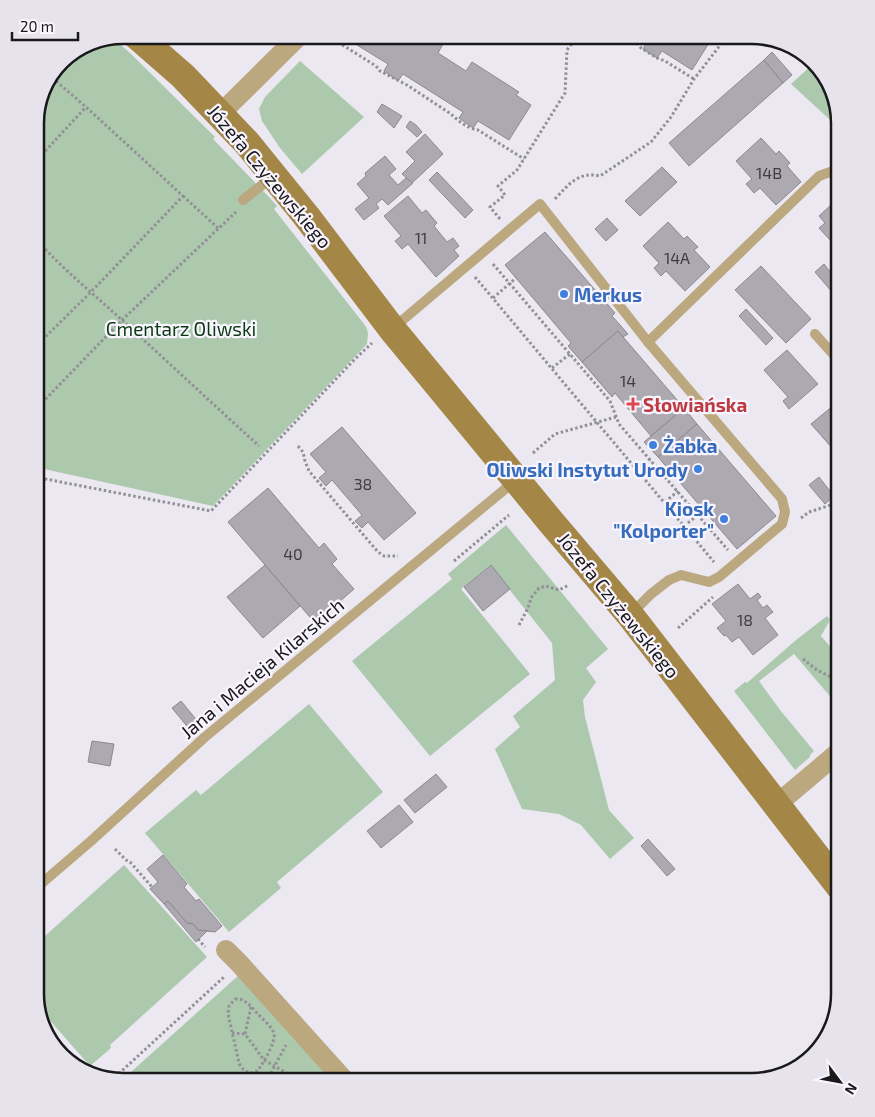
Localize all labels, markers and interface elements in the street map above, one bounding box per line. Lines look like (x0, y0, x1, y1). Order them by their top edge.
scale bar (12, 10, 79, 42)
text: 20 m (20, 17, 54, 35)
street label: Józefa Czyżewskiego (203, 99, 337, 253)
house number: 14B (756, 163, 782, 182)
house number: 11 (415, 228, 427, 247)
house number: 14A (664, 248, 690, 267)
place label: Merkus (574, 283, 642, 306)
marker: Merkus (558, 288, 570, 300)
park label: Cmentarz Oliwski (106, 317, 256, 340)
house number: 14 (620, 371, 636, 390)
place label: Słowiańska (643, 393, 747, 416)
marker: Słowiańska (627, 398, 639, 410)
place label: Żabka (663, 434, 718, 457)
marker: Żabka (647, 439, 659, 451)
place label: Oliwski Instytut Urody (486, 458, 688, 482)
marker: Oliwski Instytut Urody (692, 463, 704, 475)
house number: 38 (354, 474, 372, 493)
place label: Kiosk "Kolporter" (613, 497, 714, 542)
marker: Kiosk "Kolporter" (718, 513, 730, 525)
street label: Józefa Czyżewskiego (553, 528, 685, 682)
house number: 40 (283, 544, 303, 563)
street label: Jana i Macieja Kilarskich (176, 593, 348, 743)
house number: 18 (737, 610, 753, 629)
north arrow (815, 1057, 865, 1107)
text: N (842, 1080, 861, 1098)

